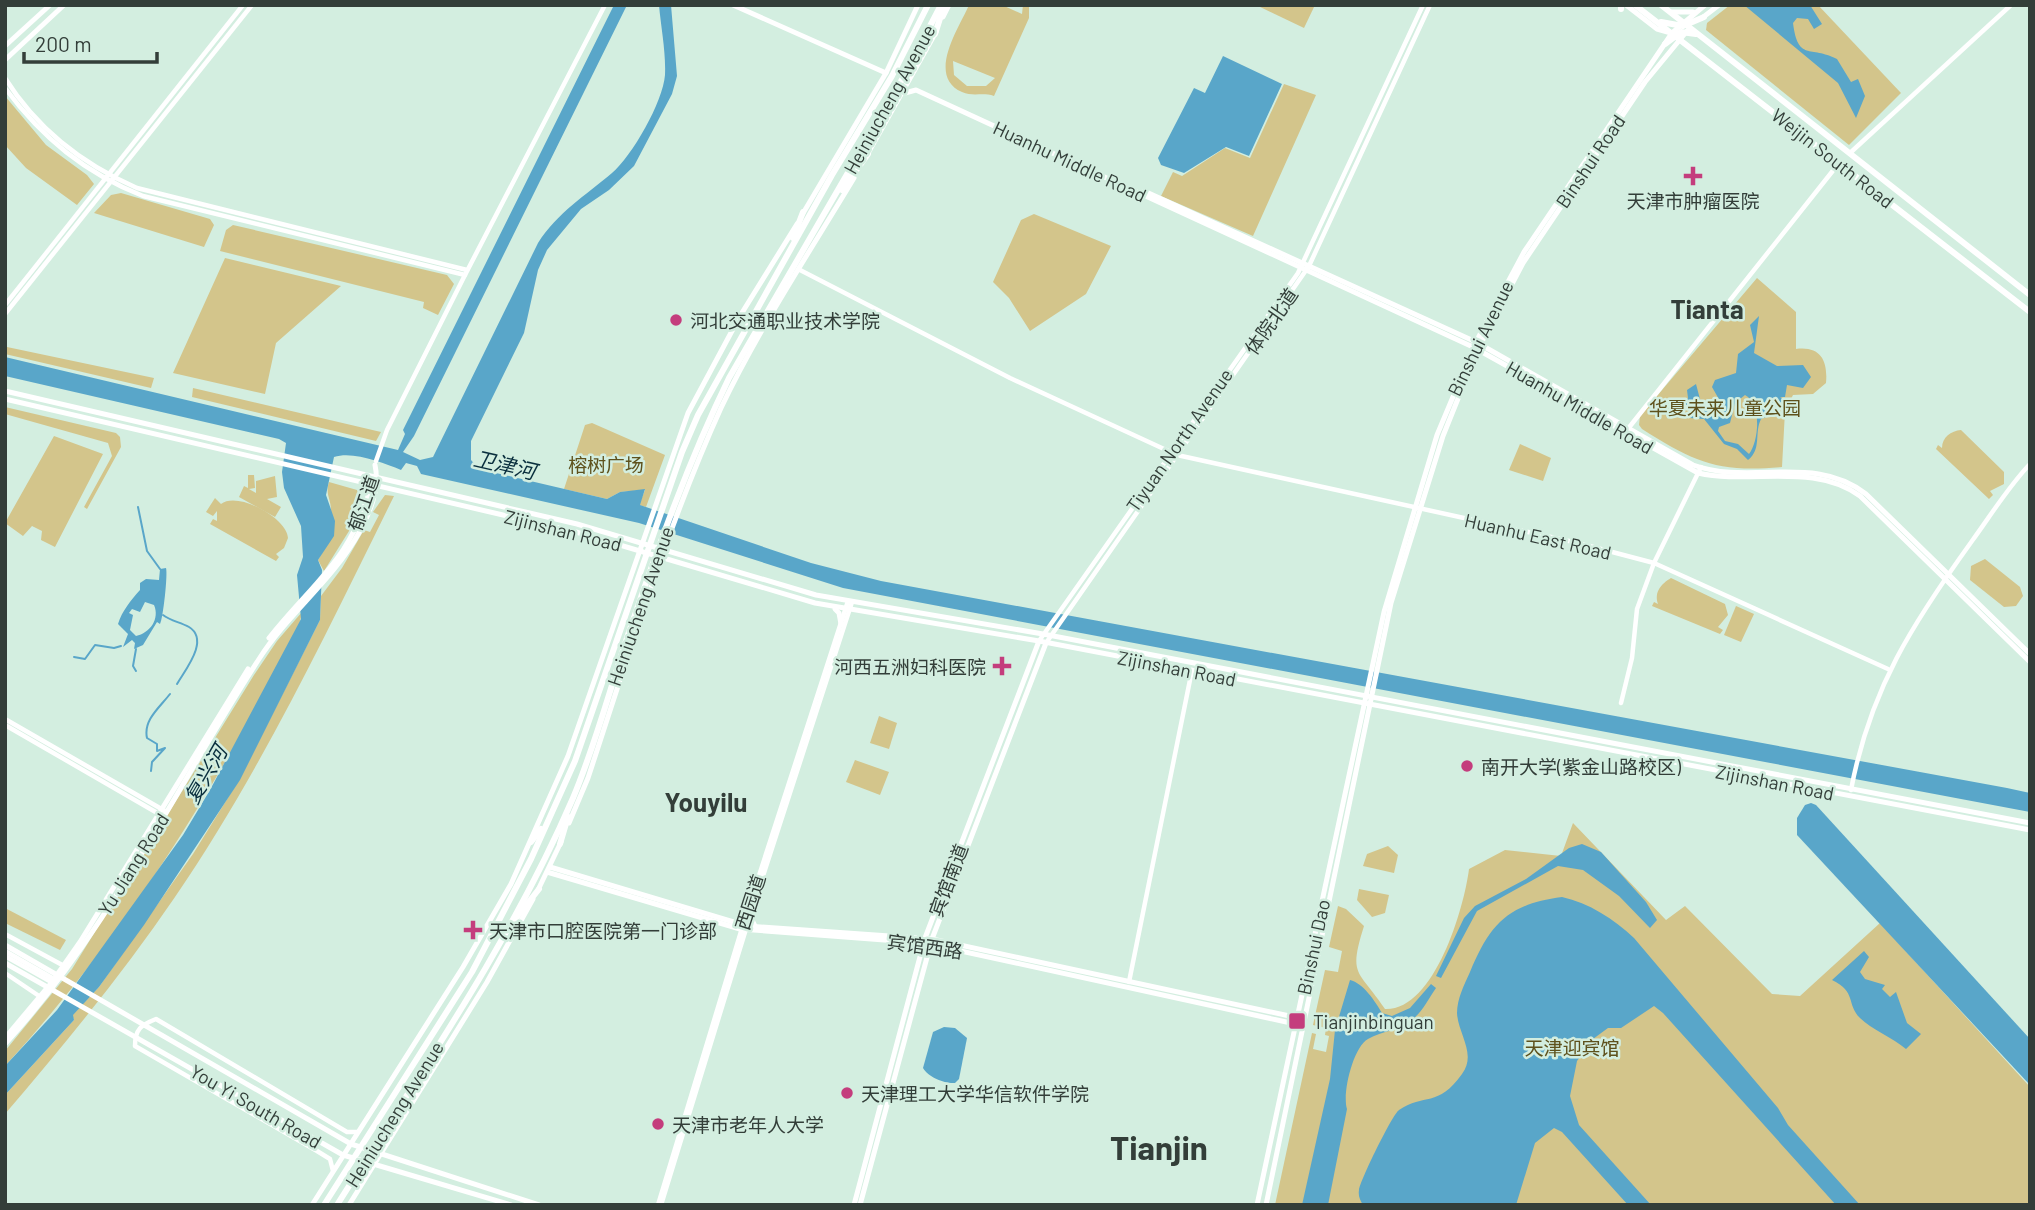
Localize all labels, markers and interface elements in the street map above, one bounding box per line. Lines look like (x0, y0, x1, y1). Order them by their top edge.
street label: Heiniucheng Avenue (838, 20, 940, 178)
scale bar (24, 21, 158, 65)
text: 200 m (35, 31, 92, 56)
street label: Weijin South Road (1767, 103, 1899, 213)
street label: Binshui Road (1550, 110, 1630, 212)
street label: Huanhu Middle Road (990, 115, 1150, 207)
marker: 天津市肿瘤医院 (1683, 166, 1703, 186)
place label: 天津市肿瘤医院 (1626, 189, 1760, 212)
street label: Binshui Avenue (1442, 277, 1518, 399)
street label: 体院北道 (1240, 283, 1302, 359)
district label: Tianta (1670, 293, 1744, 324)
place label: 河北交通职业技术学院 (690, 309, 880, 332)
marker: 河北交通职业技术学院 (668, 312, 684, 328)
street label: Huanhu Middle Road (1502, 355, 1658, 459)
street label: Tiyuan North Avenue (1121, 364, 1237, 516)
park label: 华夏未来儿童公园 (1649, 396, 1801, 419)
water label: 卫津河 (471, 445, 542, 484)
park label: 榕树广场 (568, 453, 644, 476)
street label: 郁江道 (343, 472, 383, 534)
street label: Zijinshan Road (502, 504, 624, 556)
street label: Huanhu East Road (1462, 508, 1614, 564)
street label: Heiniucheng Avenue (602, 523, 678, 689)
street label: Zijinshan Road (1116, 645, 1238, 691)
place label: 河西五洲妇科医院 (834, 655, 986, 678)
marker: 河西五洲妇科医院 (992, 656, 1012, 676)
water label: 复兴河 (178, 737, 234, 808)
place label: 南开大学(紫金山路校区) (1481, 755, 1682, 778)
marker: 南开大学(紫金山路校区) (1459, 758, 1475, 774)
street label: Zijinshan Road (1714, 759, 1836, 805)
district label: Youyilu (665, 786, 747, 817)
street label: Yu Jiang Road (93, 809, 173, 919)
street label: 宾馆南道 (924, 840, 972, 920)
street label: 西园道 (730, 871, 770, 933)
street label: Binshui Dao (1292, 897, 1334, 997)
place label: 天津市口腔医院第一门诊部 (489, 919, 717, 942)
marker: 天津市口腔医院第一门诊部 (463, 920, 483, 940)
street label: 宾馆西路 (886, 929, 964, 963)
place label: Tianjinbinguan (1313, 1010, 1434, 1033)
marker: Tianjinbinguan (1287, 1011, 1307, 1031)
park label: 天津迎宾馆 (1524, 1036, 1620, 1059)
street label: Heiniucheng Avenue (340, 1037, 448, 1191)
street label: You Yi South Road (186, 1059, 326, 1153)
place label: 天津理工大学华信软件学院 (861, 1082, 1089, 1105)
marker: 天津理工大学华信软件学院 (839, 1085, 855, 1101)
place label: 天津市老年人大学 (672, 1113, 824, 1136)
marker: 天津市老年人大学 (650, 1116, 666, 1132)
district label: Tianjin (1110, 1127, 1208, 1167)

